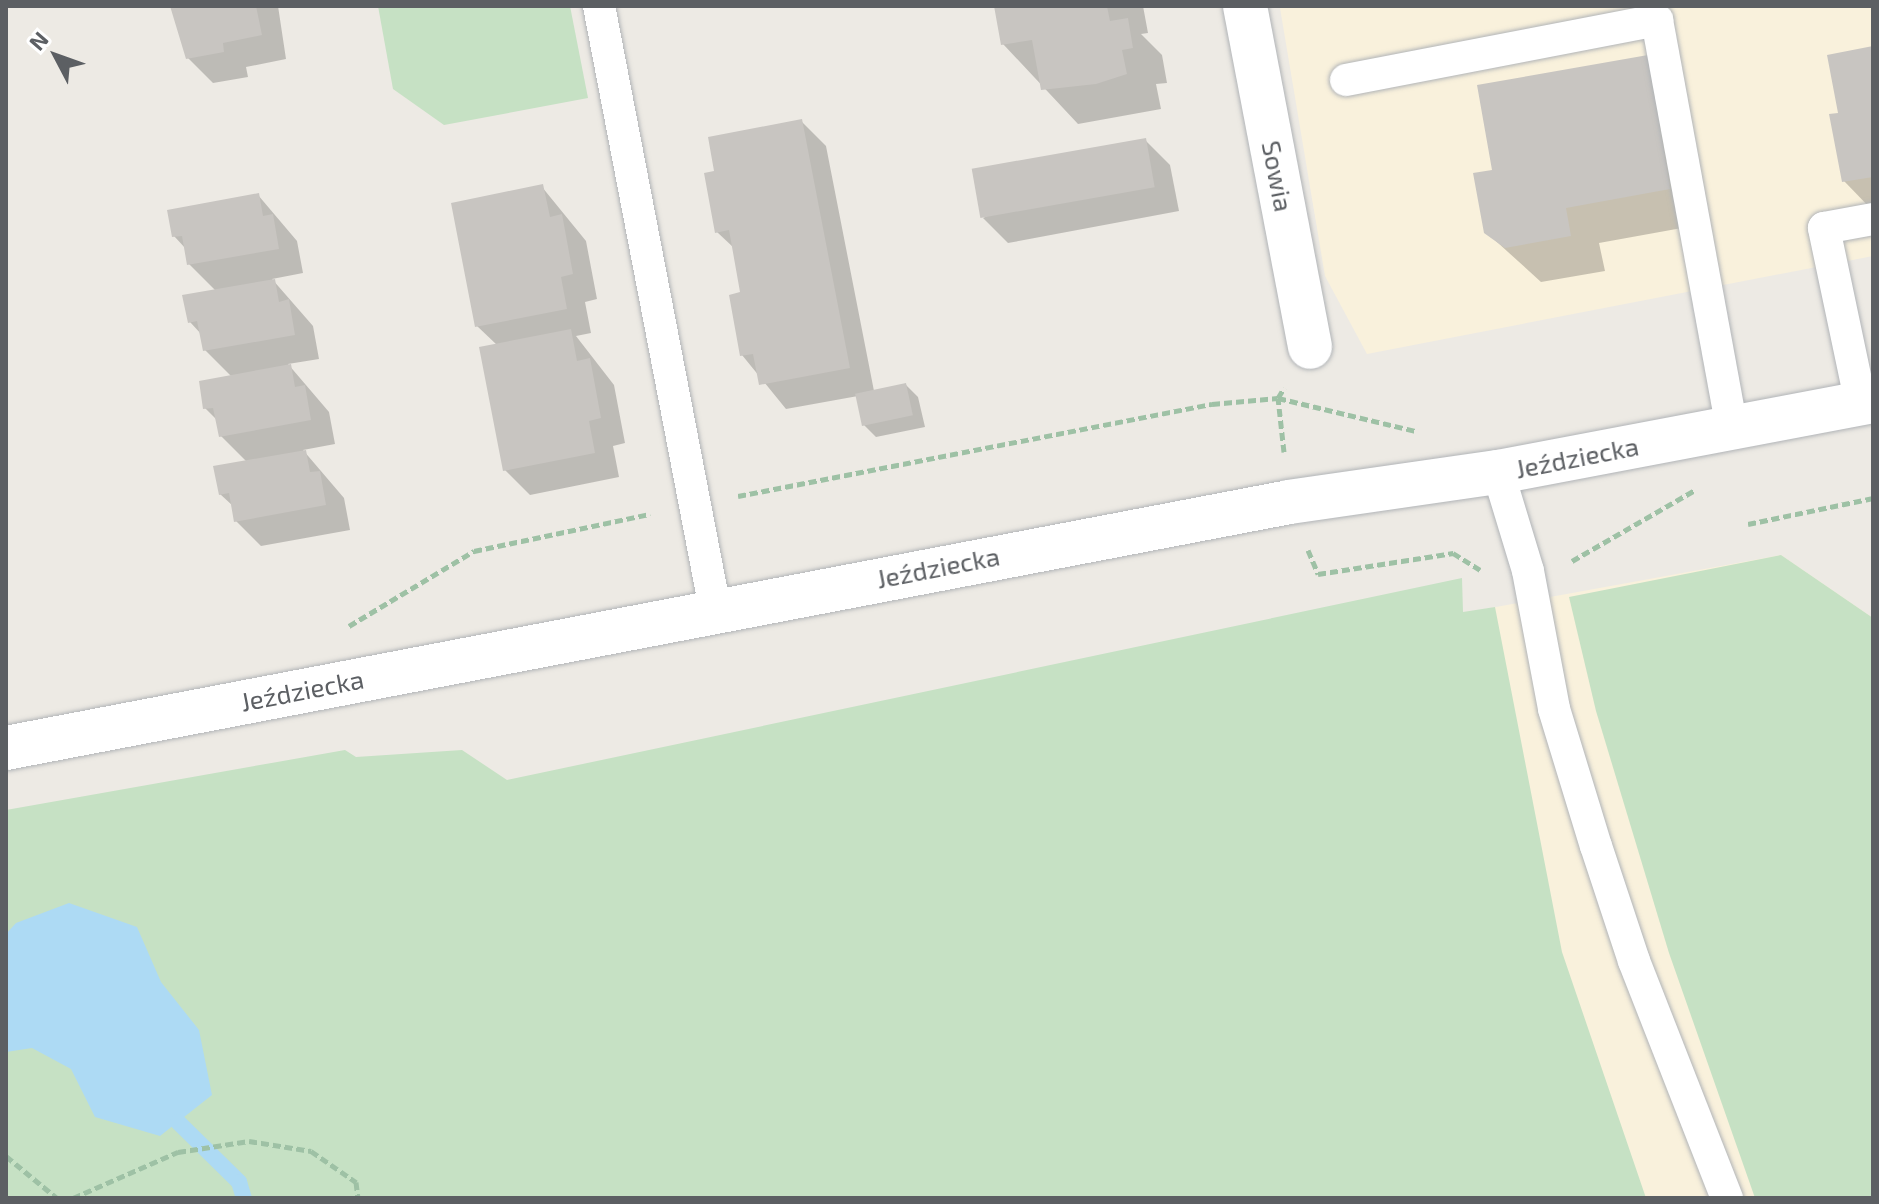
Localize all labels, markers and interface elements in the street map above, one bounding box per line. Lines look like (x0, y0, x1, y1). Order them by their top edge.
north arrow (16, 16, 96, 96)
text: N (23, 26, 53, 55)
street label: Sowia (1256, 138, 1300, 214)
street label: Jeździecka (1513, 430, 1641, 484)
street label: Jeździecka (874, 540, 1002, 594)
street label: Jeździecka (238, 663, 366, 717)

